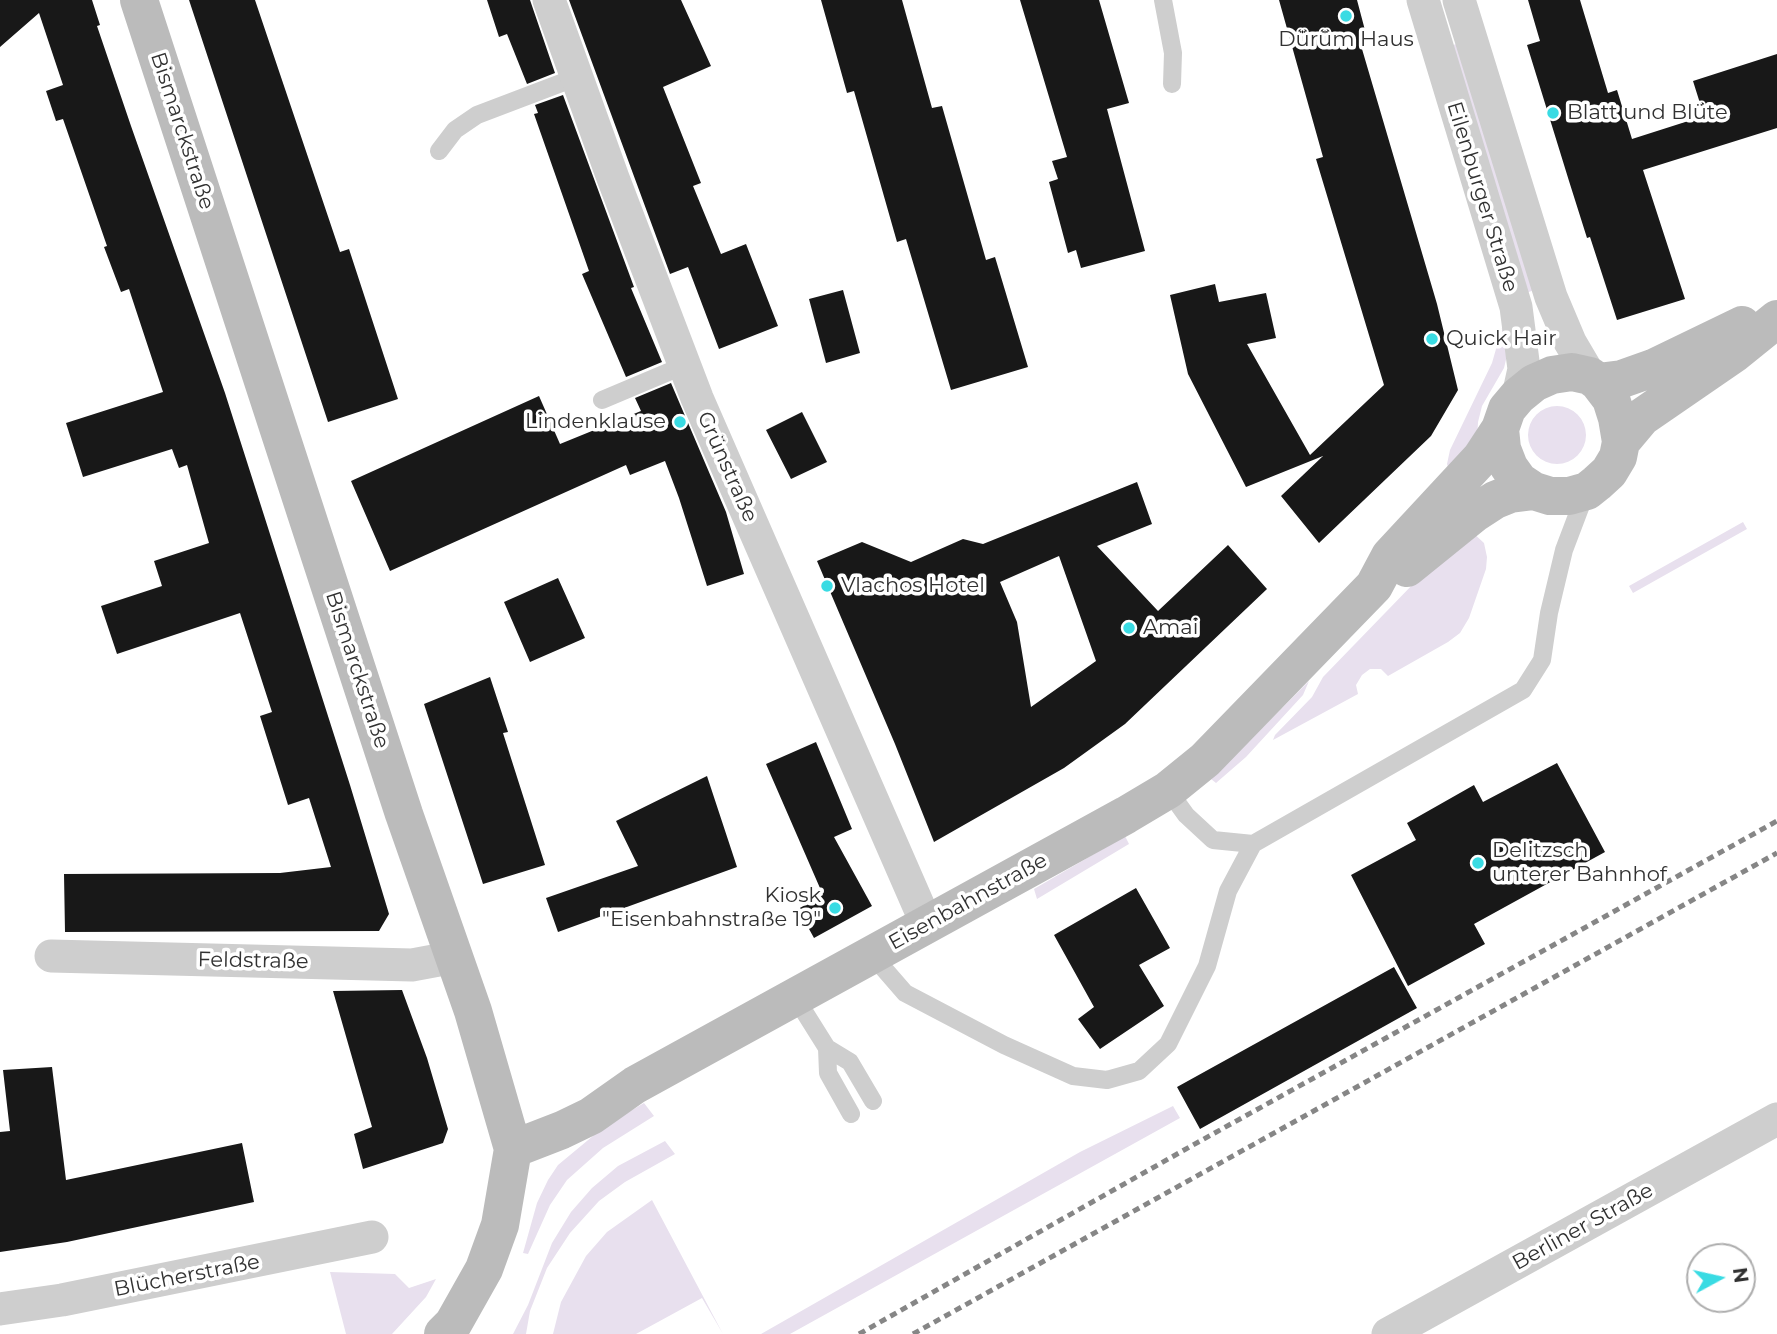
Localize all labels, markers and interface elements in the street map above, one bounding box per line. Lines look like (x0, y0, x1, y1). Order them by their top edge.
marker: Dürüm Haus (1338, 8, 1354, 24)
place label: Dürüm Haus (1278, 27, 1414, 53)
street label: Bismarckstraße (145, 49, 219, 213)
street label: Eilenburger Straße (1441, 99, 1523, 295)
place label: Blatt und Blüte (1567, 100, 1728, 126)
marker: Blatt und Blüte (1545, 105, 1561, 121)
place label: Quick Hair (1446, 326, 1557, 352)
marker: Quick Hair (1424, 331, 1440, 347)
street label: Grünstraße (691, 408, 763, 526)
place label: Lindenklause (525, 409, 666, 435)
marker: Lindenklause (672, 414, 688, 430)
place label: Vlachos Hotel (841, 573, 985, 599)
marker: Vlachos Hotel (819, 578, 835, 594)
street label: Bismarckstraße (320, 588, 394, 752)
place label: Amai (1143, 615, 1198, 641)
marker: Amai (1121, 620, 1137, 636)
place label: Delitzsch unterer Bahnhof (1492, 838, 1667, 888)
street label: Eisenbahnstraße (884, 848, 1052, 956)
marker: Delitzsch unterer Bahnhof (1470, 855, 1486, 871)
place label: Kiosk "Eisenbahnstraße 19" (602, 883, 821, 933)
marker: Kiosk "Eisenbahnstraße 19" (827, 900, 843, 916)
street label: Feldstraße (197, 947, 309, 975)
street label: Berliner Straße (1508, 1178, 1658, 1276)
north arrow (1686, 1243, 1756, 1313)
street label: Blücherstraße (112, 1250, 262, 1302)
text: N (1728, 1266, 1753, 1284)

